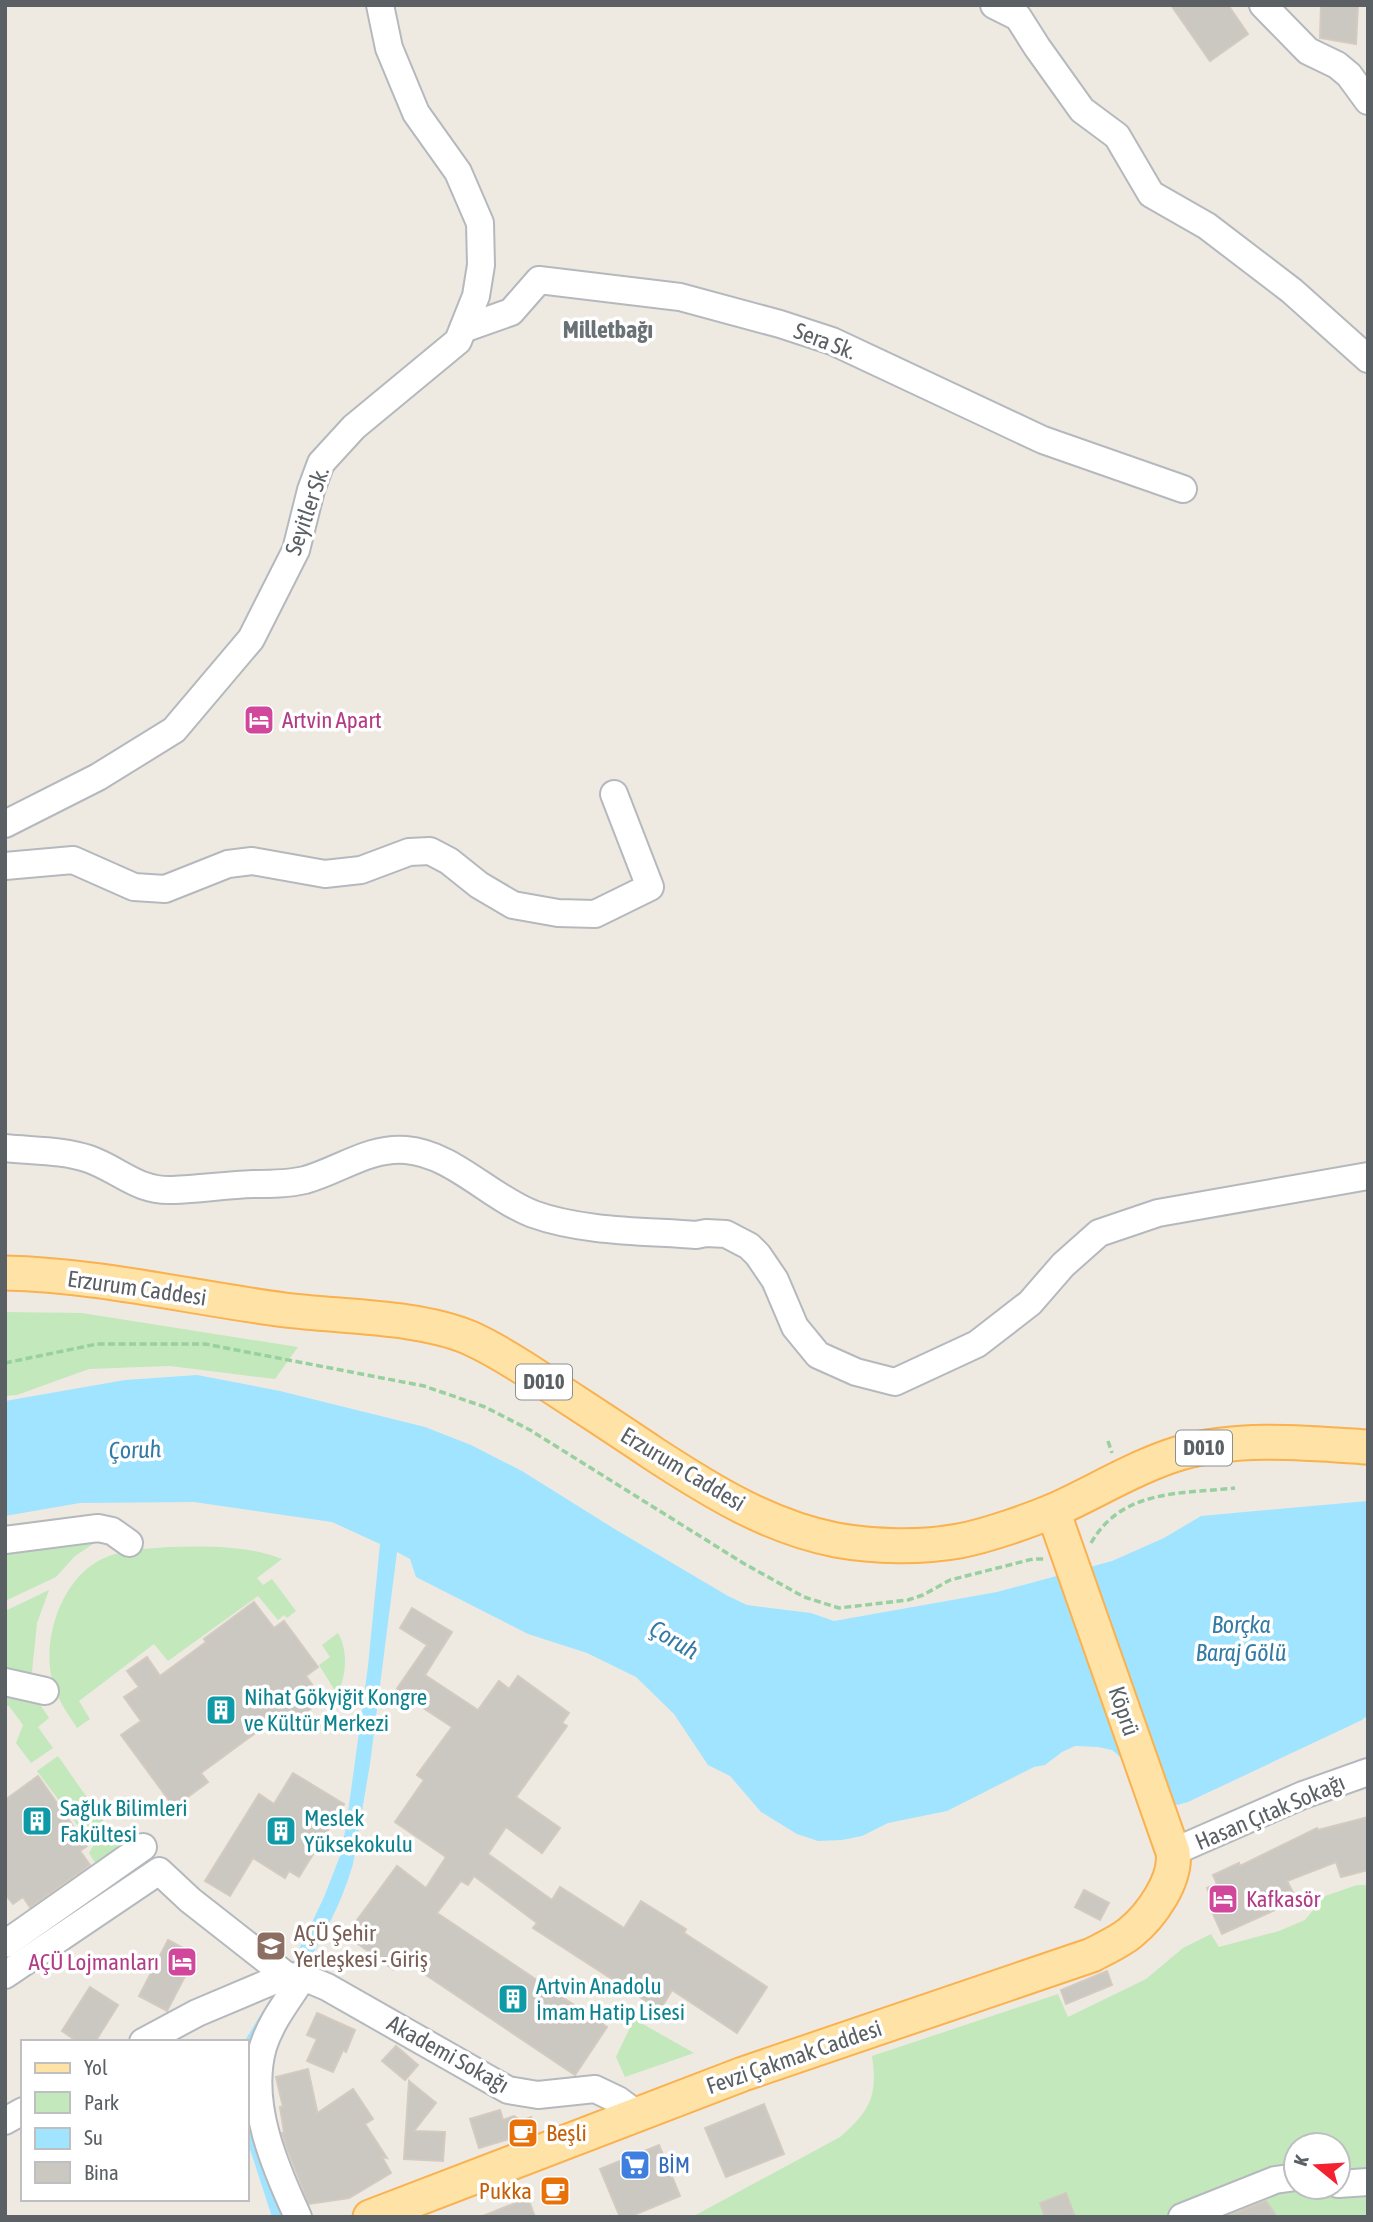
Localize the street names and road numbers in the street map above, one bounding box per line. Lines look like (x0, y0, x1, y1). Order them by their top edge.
street label: Sera Sk. (790, 317, 860, 365)
street label: Seyitler Sk. (280, 464, 334, 558)
street label: Erzurum Caddesi (66, 1265, 208, 1311)
road number: D010 (516, 1364, 572, 1400)
street label: Erzurum Caddesi (616, 1422, 750, 1516)
road number: D010 (1176, 1430, 1232, 1466)
street label: Köprü (1104, 1683, 1144, 1739)
street label: Hasan Çıtak Sokağı (1191, 1769, 1349, 1855)
street label: Akademi Sokağı (383, 2010, 513, 2098)
street label: Fevzi Çakmak Caddesi (703, 2015, 885, 2099)

